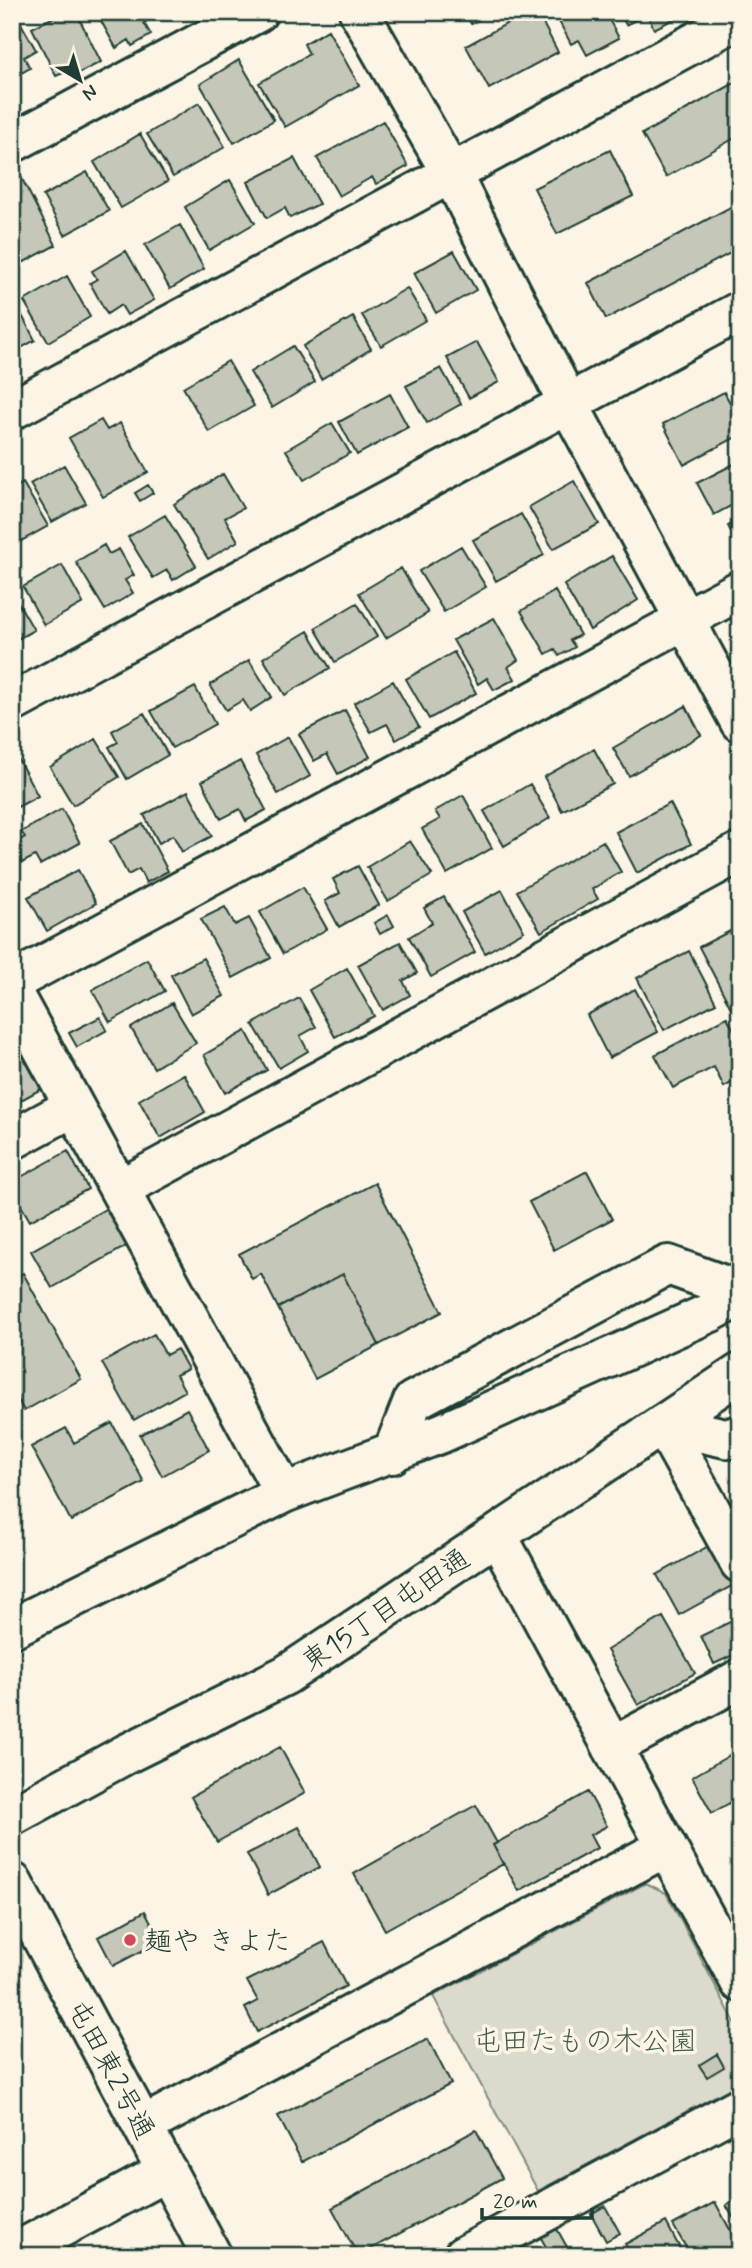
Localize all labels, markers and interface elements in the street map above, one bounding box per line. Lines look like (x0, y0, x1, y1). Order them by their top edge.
north arrow (46, 46, 116, 116)
text: N (77, 78, 102, 106)
street label: 東15丁目屯田通 (295, 1541, 478, 1681)
place label: 麺や きよた (144, 1924, 292, 1961)
marker: 麺や きよた (122, 1932, 138, 1948)
street label: 屯田東2号通 (57, 1994, 162, 2147)
park label: 屯田たもの木公園 (473, 2024, 697, 2061)
scale bar (482, 2177, 593, 2221)
text: 20 m (493, 2188, 538, 2216)

